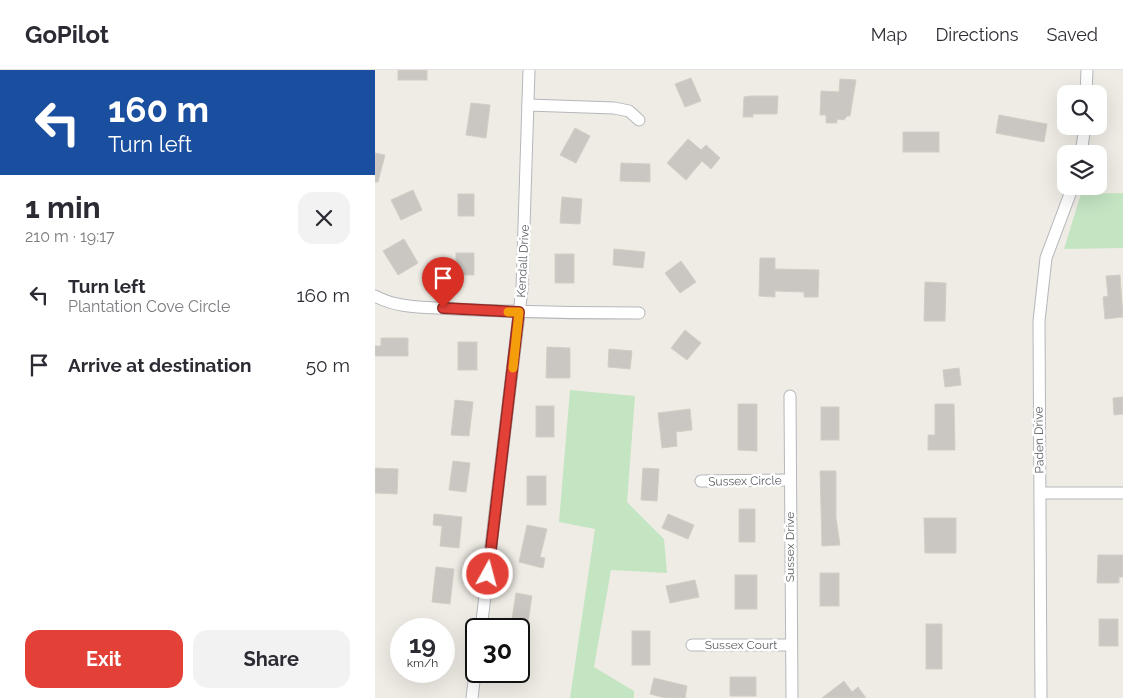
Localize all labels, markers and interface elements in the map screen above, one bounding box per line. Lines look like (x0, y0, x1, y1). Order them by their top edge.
text: GoPilot (25, 20, 109, 49)
text: Map (871, 24, 907, 45)
text: Directions (935, 24, 1019, 45)
text: Saved (1047, 24, 1098, 45)
map controls (1057, 85, 1107, 195)
button: search (1057, 85, 1107, 135)
text: 160 m (108, 89, 209, 130)
icon: left (25, 90, 90, 155)
text: Turn left (108, 131, 192, 157)
button: layers (1057, 145, 1107, 195)
text: 1 min (25, 190, 101, 225)
button: close (298, 192, 350, 244)
street label: Kendall Drive (514, 224, 532, 298)
text: 210 m · 19:17 (25, 227, 115, 246)
pin (422, 257, 464, 308)
icon: arrive (429, 264, 457, 292)
text: Turn left (68, 275, 145, 297)
icon: left (25, 281, 53, 309)
text: 160 m (296, 284, 350, 306)
text: Plantation Cove Circle (68, 297, 230, 316)
icon: arrive (25, 351, 53, 379)
text: Arrive at destination (68, 354, 252, 376)
text: 50 m (306, 354, 350, 376)
street label: Paden Drive (1031, 406, 1047, 474)
street label: Sussex Circle (708, 473, 782, 489)
street label: Sussex Drive (783, 512, 797, 582)
position arrow (461, 547, 513, 599)
speed limit sign: 30 (465, 618, 530, 683)
text: 19 (409, 629, 436, 659)
button: Exit (25, 630, 183, 688)
button: Share (193, 630, 350, 688)
street label: Sussex Court (705, 638, 777, 652)
text: km/h (407, 656, 438, 670)

